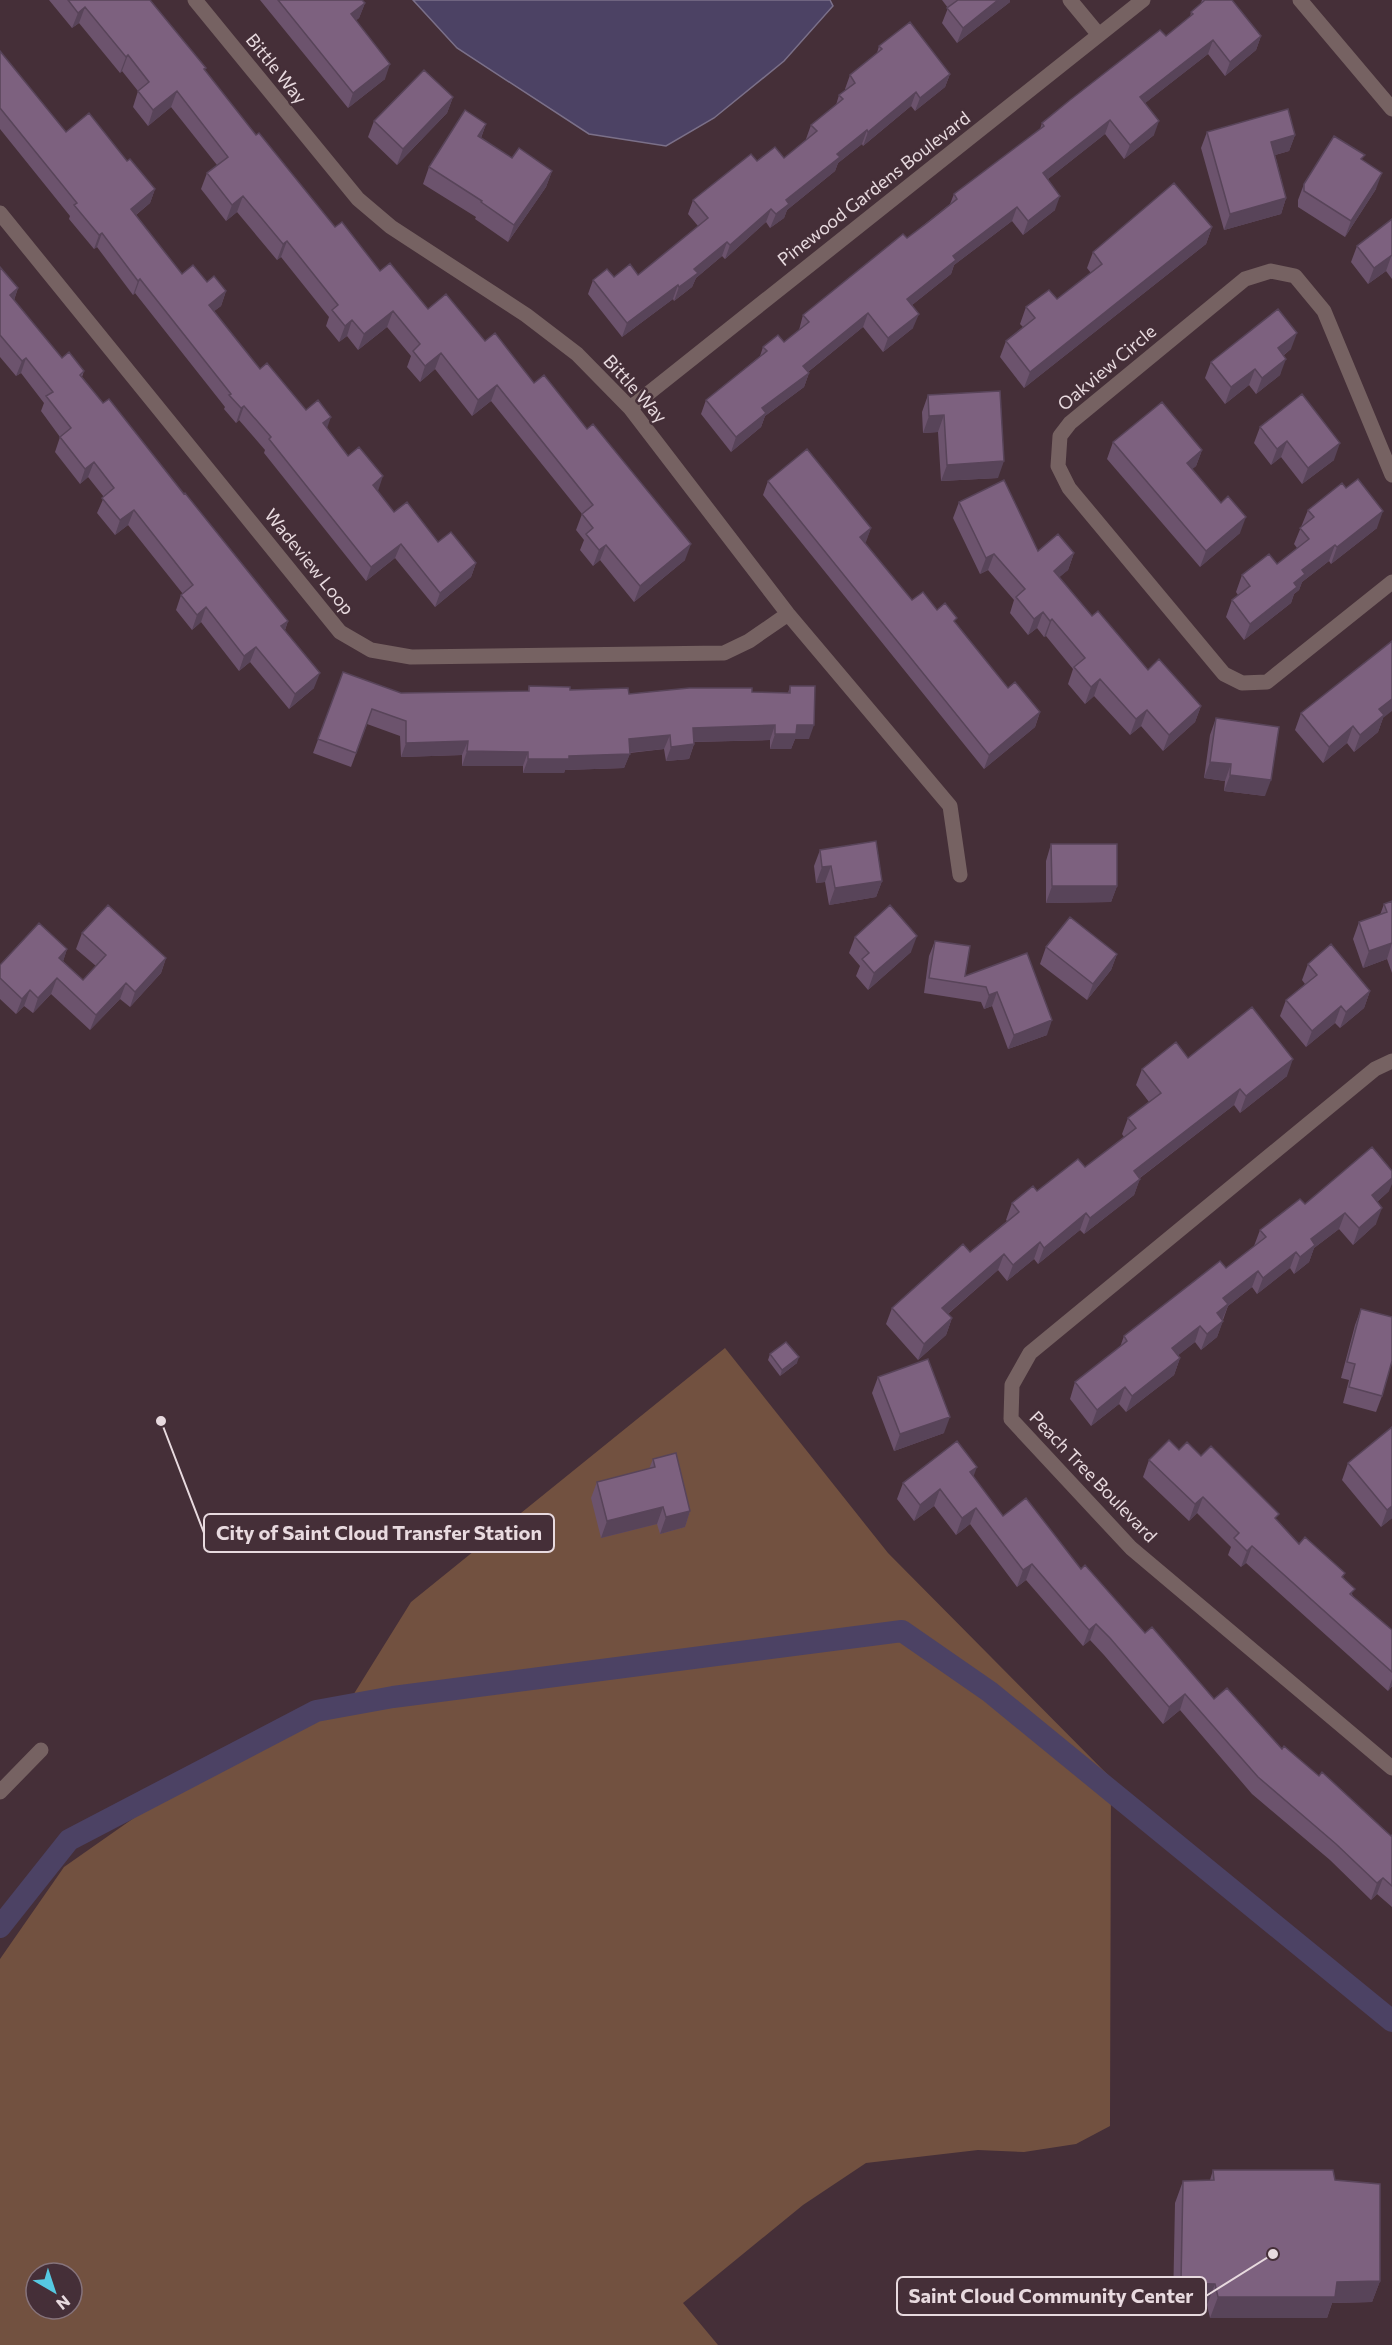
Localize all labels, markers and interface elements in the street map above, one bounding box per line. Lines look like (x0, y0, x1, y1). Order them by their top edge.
street label: Bittle Way (242, 29, 312, 108)
street label: Pinewood Gardens Boulevard (773, 106, 974, 270)
street label: Oakview Circle (1053, 320, 1160, 415)
street label: Bittle Way (599, 350, 672, 427)
street label: Wadeview Loop (260, 504, 359, 619)
street label: Peach Tree Boulevard (1025, 1406, 1162, 1547)
callout: City of Saint Cloud Transfer Station (204, 1514, 554, 1552)
text: City of Saint Cloud Transfer Station (216, 1520, 542, 1544)
north arrow (24, 2261, 84, 2321)
callout: Saint Cloud Community Center (897, 2277, 1206, 2315)
text: Saint Cloud Community Center (908, 2283, 1194, 2307)
text: N (53, 2292, 74, 2314)

